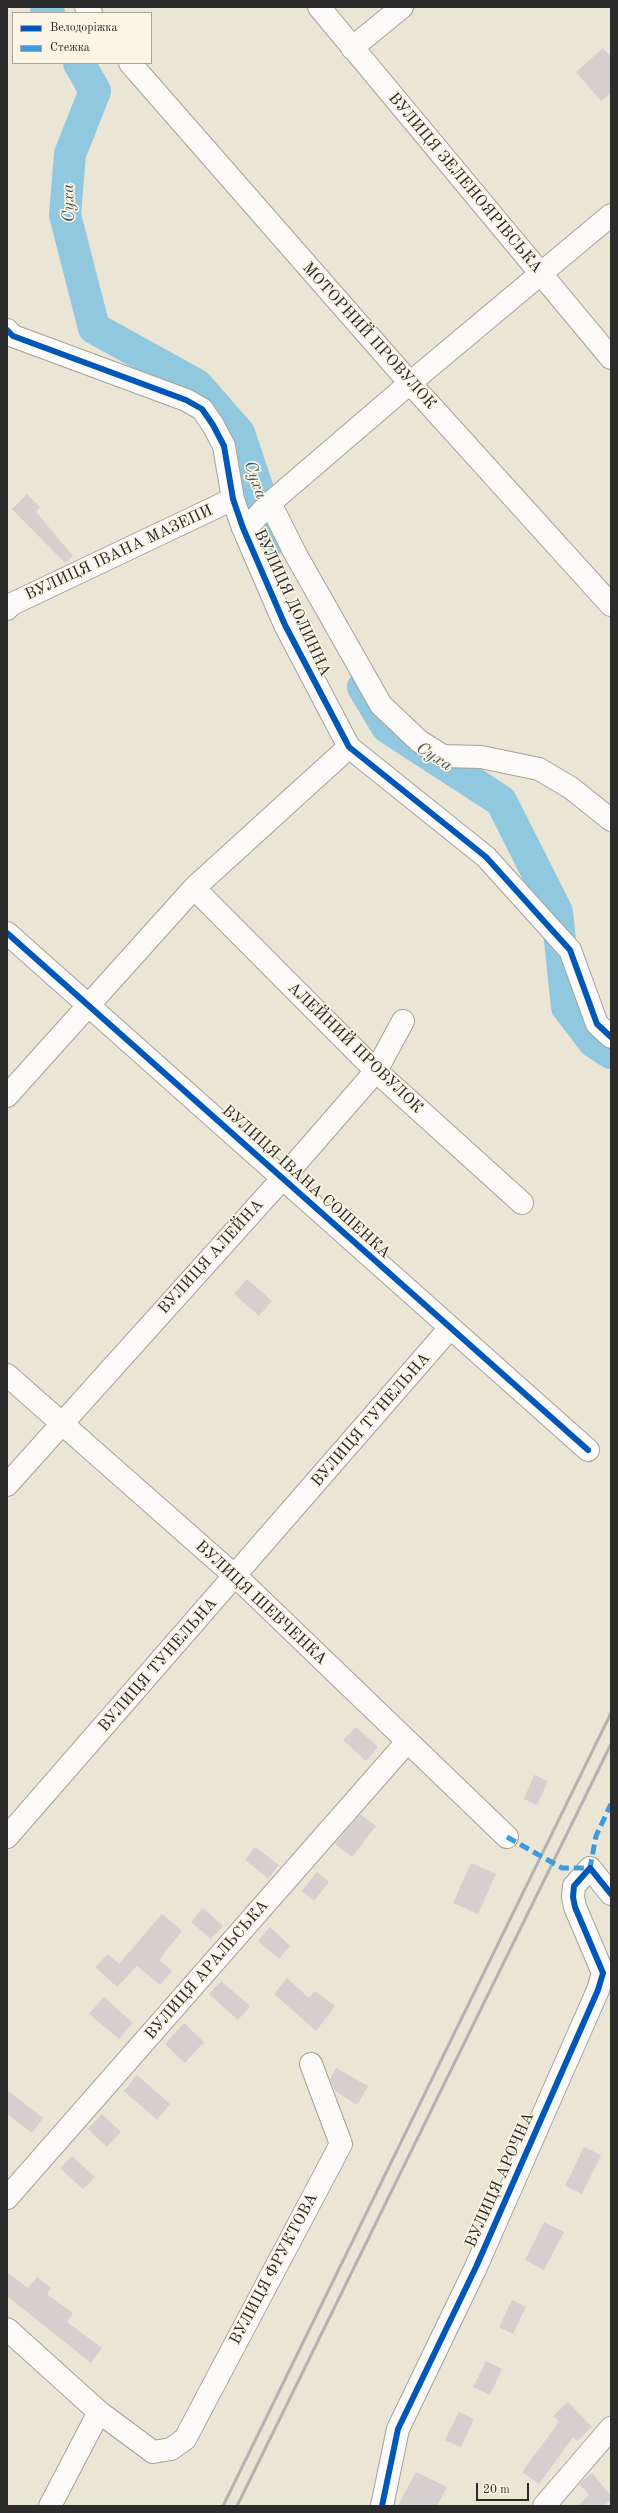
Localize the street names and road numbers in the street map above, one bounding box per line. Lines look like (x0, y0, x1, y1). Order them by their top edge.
street label: ВУЛИЦЯ ЗЕЛЕНОЯРІВСЬКА (384, 89, 546, 277)
street label: МОТОРНИЙ ПРОВУЛОК (298, 258, 440, 414)
street label: ВУЛИЦЯ ІВАНА МАЗЕПИ (22, 501, 216, 605)
street label: ВУЛИЦЯ ДОЛИННА (249, 526, 335, 680)
street label: АЛЕЙНИЙ ПРОВУЛОК (283, 978, 427, 1118)
street label: ВУЛИЦЯ ІВАНА СОШЕНКА (218, 1101, 394, 1263)
street label: ВУЛИЦЯ АЛЕЙНА (154, 1196, 268, 1318)
street label: ВУЛИЦЯ ТУНЕЛЬНА (307, 1349, 435, 1491)
street label: ВУЛИЦЯ ШЕВЧЕНКА (191, 1537, 331, 1669)
street label: ВУЛИЦЯ ТУНЕЛЬНА (94, 1594, 222, 1736)
street label: ВУЛИЦЯ АРАЛЬСЬКА (141, 1896, 273, 2044)
street label: ВУЛИЦЯ АРОЧНА (462, 2109, 538, 2251)
street label: ВУЛИЦЯ ФРУКТОВА (226, 2190, 322, 2348)

